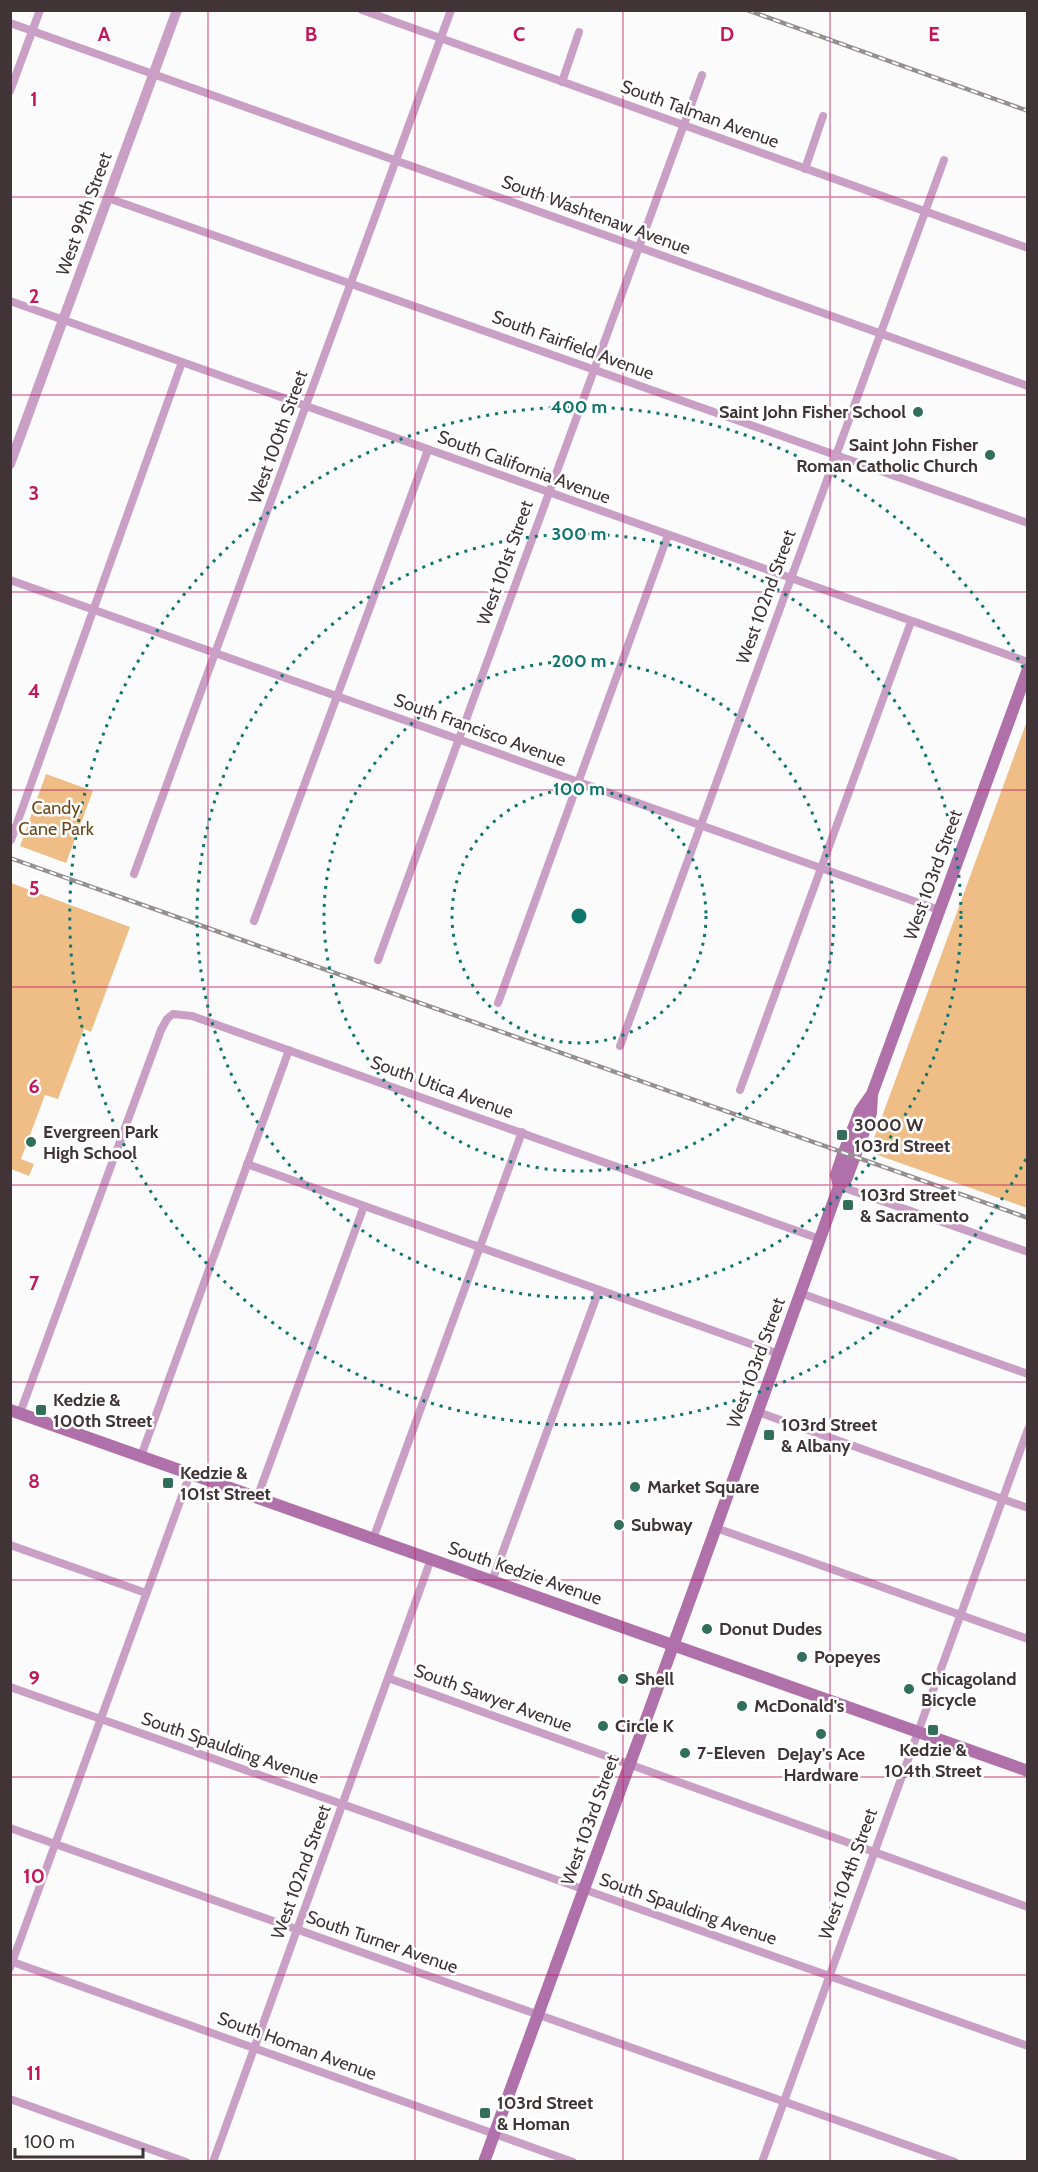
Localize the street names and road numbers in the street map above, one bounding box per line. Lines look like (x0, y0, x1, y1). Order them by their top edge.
street label: South Talman Avenue (618, 75, 782, 153)
street label: West 99th Street (51, 149, 117, 279)
street label: South Washtenaw Avenue (498, 171, 694, 259)
street label: South Fairfield Avenue (489, 306, 657, 384)
street label: West 100th Street (244, 367, 312, 507)
street label: South California Avenue (434, 425, 614, 509)
street label: West 101st Street (472, 498, 538, 628)
street label: West 102nd Street (731, 527, 801, 667)
street label: South Francisco Avenue (391, 689, 569, 771)
street label: West 103rd Street (899, 807, 967, 943)
street label: South Utica Avenue (368, 1051, 516, 1123)
street label: West 103rd Street (722, 1295, 790, 1431)
street label: South Kedzie Avenue (445, 1536, 605, 1610)
street label: South Sawyer Avenue (411, 1659, 575, 1737)
street label: South Spaulding Avenue (138, 1707, 322, 1789)
street label: West 103rd Street (556, 1752, 624, 1888)
street label: West 102nd Street (266, 1802, 336, 1942)
street label: West 104th Street (814, 1805, 882, 1943)
street label: South Spaulding Avenue (596, 1868, 780, 1950)
street label: South Turner Avenue (303, 1906, 461, 1978)
street label: South Homan Avenue (214, 2007, 380, 2085)

